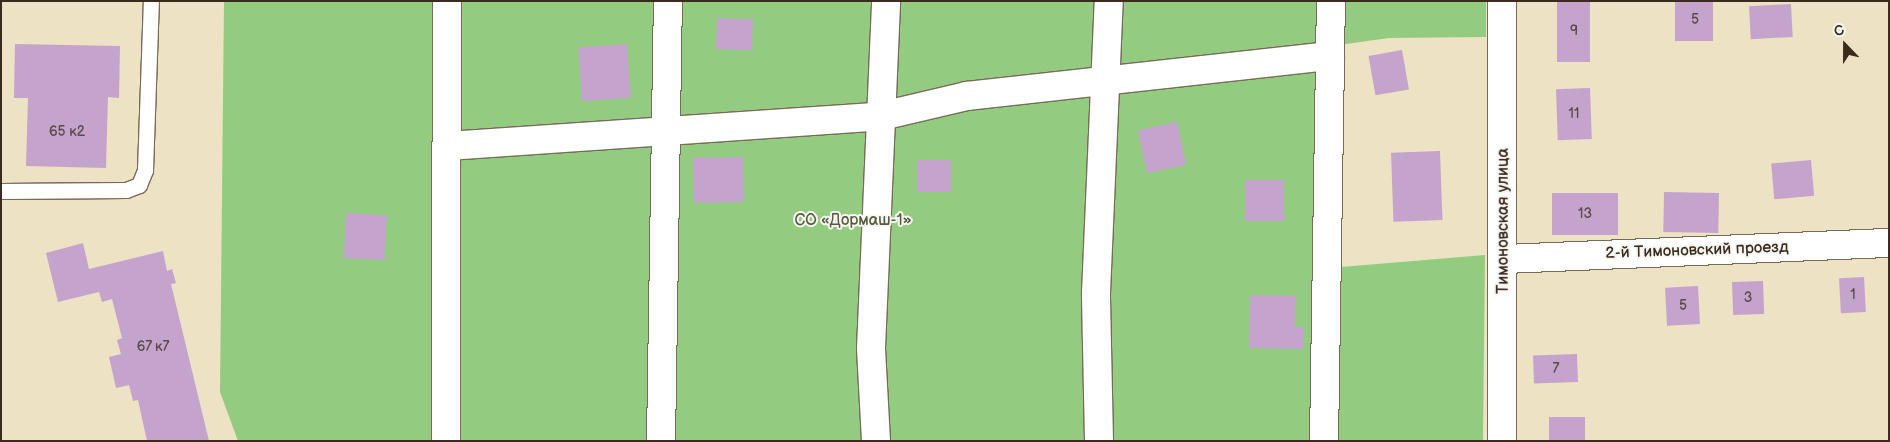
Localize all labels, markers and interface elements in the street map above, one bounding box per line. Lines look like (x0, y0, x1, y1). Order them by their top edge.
house number: 5 (1691, 12, 1699, 28)
north arrow (1820, 20, 1870, 70)
text: С (1831, 21, 1847, 40)
house number: 9 (1570, 23, 1578, 39)
house number: 11 (1569, 106, 1579, 122)
house number: 65 к2 (49, 124, 85, 140)
street label: Тимоновская улица (1494, 148, 1514, 294)
house number: 13 (1578, 206, 1592, 222)
park label: СО «Дормаш-1» (794, 211, 912, 231)
street label: 2-й Тимоновский проезд (1605, 238, 1789, 264)
house number: 1 (1850, 287, 1856, 303)
house number: 3 (1744, 290, 1752, 306)
house number: 5 (1679, 298, 1687, 314)
house number: 67 к7 (136, 339, 170, 355)
house number: 7 (1553, 361, 1559, 377)

